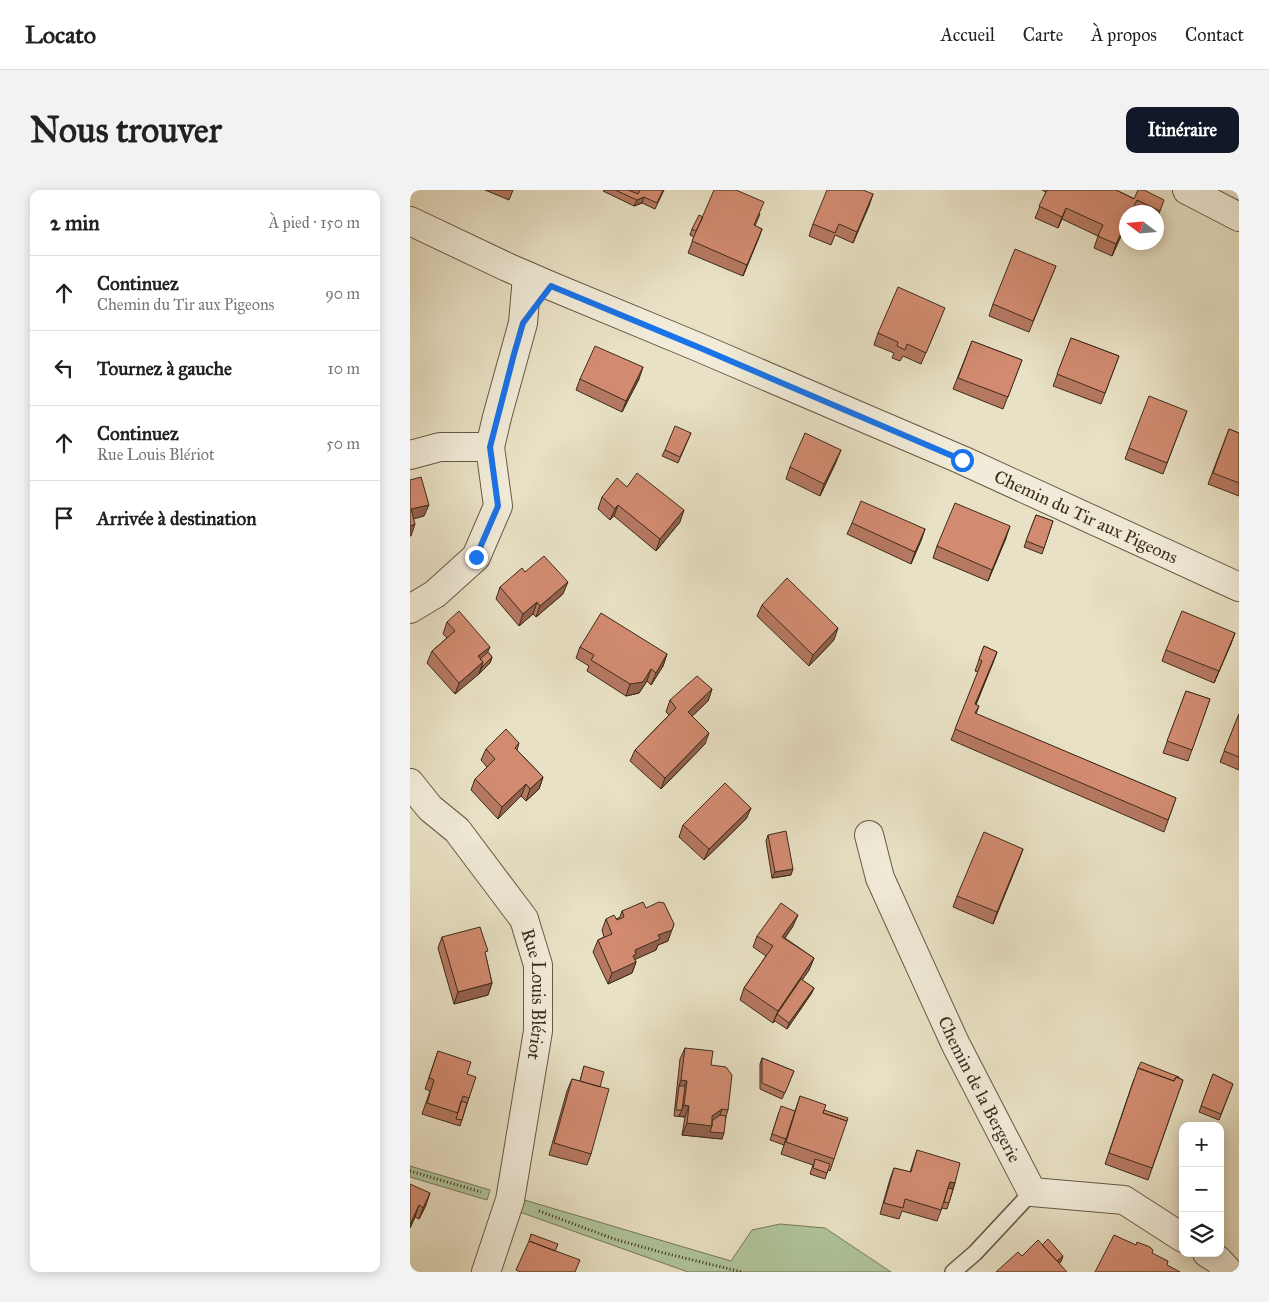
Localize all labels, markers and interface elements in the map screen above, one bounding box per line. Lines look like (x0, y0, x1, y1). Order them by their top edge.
text: Locato (25, 20, 96, 50)
text: Accueil (941, 24, 995, 46)
text: Carte (1023, 24, 1063, 46)
text: À propos (1091, 24, 1157, 46)
text: Contact (1185, 24, 1244, 46)
button: Itinéraire (1126, 107, 1239, 153)
text: Nous trouver (30, 109, 222, 152)
north arrow (1119, 205, 1164, 250)
text: 2 min (50, 210, 100, 236)
text: À pied · 150 m (269, 213, 360, 232)
text: Continuez (97, 272, 179, 295)
icon: ahead (50, 279, 78, 307)
text: 90 m (325, 284, 360, 303)
text: Chemin du Tir aux Pigeons (97, 295, 274, 314)
icon: left (50, 354, 78, 382)
text: Tournez à gauche (97, 357, 232, 380)
text: 10 m (328, 359, 360, 378)
text: Continuez (97, 422, 179, 445)
icon: ahead (50, 429, 78, 457)
text: 50 m (326, 434, 360, 453)
text: Rue Louis Blériot (97, 445, 215, 464)
route start (951, 449, 974, 472)
street label: Chemin du Tir aux Pigeons (991, 465, 1181, 568)
icon: arrive (50, 504, 78, 532)
text: Arrivée à destination (97, 507, 256, 530)
route end (465, 546, 488, 569)
street label: Rue Louis Blériot (517, 926, 549, 1062)
street label: Chemin de la Bergerie (933, 1013, 1026, 1166)
map controls (1179, 1122, 1224, 1257)
button: + (1179, 1122, 1224, 1167)
button: − (1179, 1167, 1224, 1212)
button: layers (1179, 1212, 1224, 1257)

